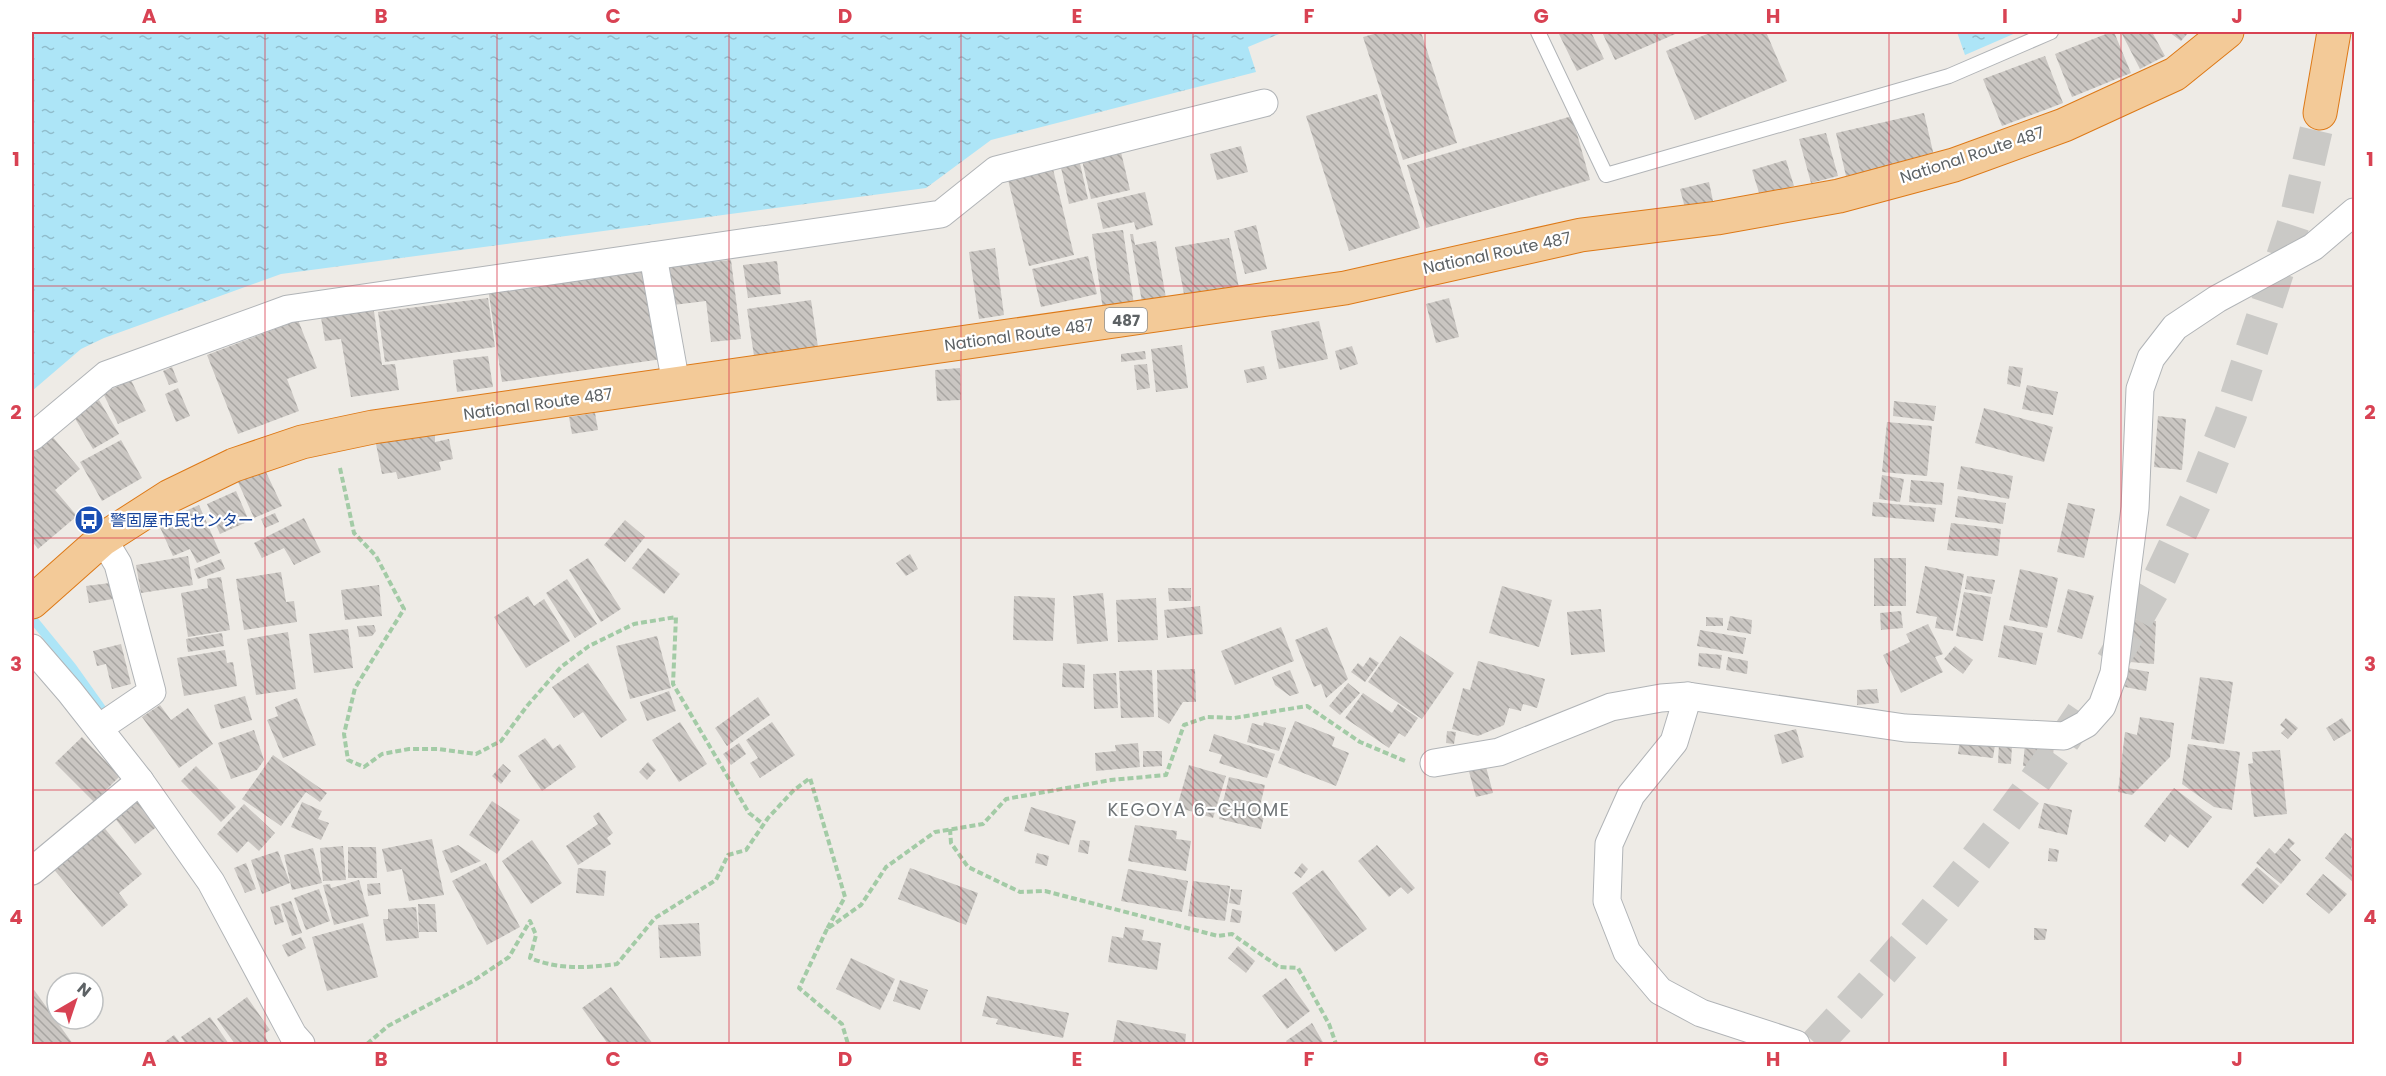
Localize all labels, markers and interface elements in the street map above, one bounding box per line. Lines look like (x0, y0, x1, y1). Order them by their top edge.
text: A (142, 2, 157, 30)
text: B (374, 2, 388, 30)
text: C (605, 2, 621, 30)
text: D (838, 2, 852, 30)
text: E (1072, 2, 1082, 30)
text: F (1304, 2, 1315, 30)
text: G (1533, 2, 1549, 30)
text: H (1766, 2, 1780, 30)
text: I (2002, 2, 2008, 30)
text: J (2231, 2, 2243, 30)
street label: National Route 487 (1897, 121, 2047, 189)
text: 1 (12, 145, 20, 173)
text: 1 (2366, 145, 2374, 173)
street label: National Route 487 (1421, 226, 1573, 280)
road number: 487 (1105, 308, 1147, 332)
street label: National Route 487 (943, 313, 1095, 357)
street label: National Route 487 (462, 382, 614, 426)
text: 2 (10, 398, 22, 426)
text: 2 (2364, 398, 2376, 426)
bus stop icon: 警固屋市民センター (73, 504, 105, 536)
place label: 警固屋市民センター (110, 509, 254, 532)
text: 3 (10, 650, 22, 678)
text: 3 (2364, 650, 2376, 678)
district label: KEGOYA 6-CHOME (1107, 797, 1291, 822)
text: 4 (9, 903, 23, 931)
text: 4 (2363, 903, 2377, 931)
north arrow (45, 971, 105, 1031)
text: N (72, 977, 96, 1002)
text: A (142, 1045, 157, 1073)
text: B (374, 1045, 388, 1073)
text: C (605, 1045, 621, 1073)
text: D (838, 1045, 852, 1073)
text: E (1072, 1045, 1082, 1073)
text: F (1304, 1045, 1315, 1073)
text: G (1533, 1045, 1549, 1073)
text: H (1766, 1045, 1780, 1073)
text: I (2002, 1045, 2008, 1073)
text: J (2231, 1045, 2243, 1073)

